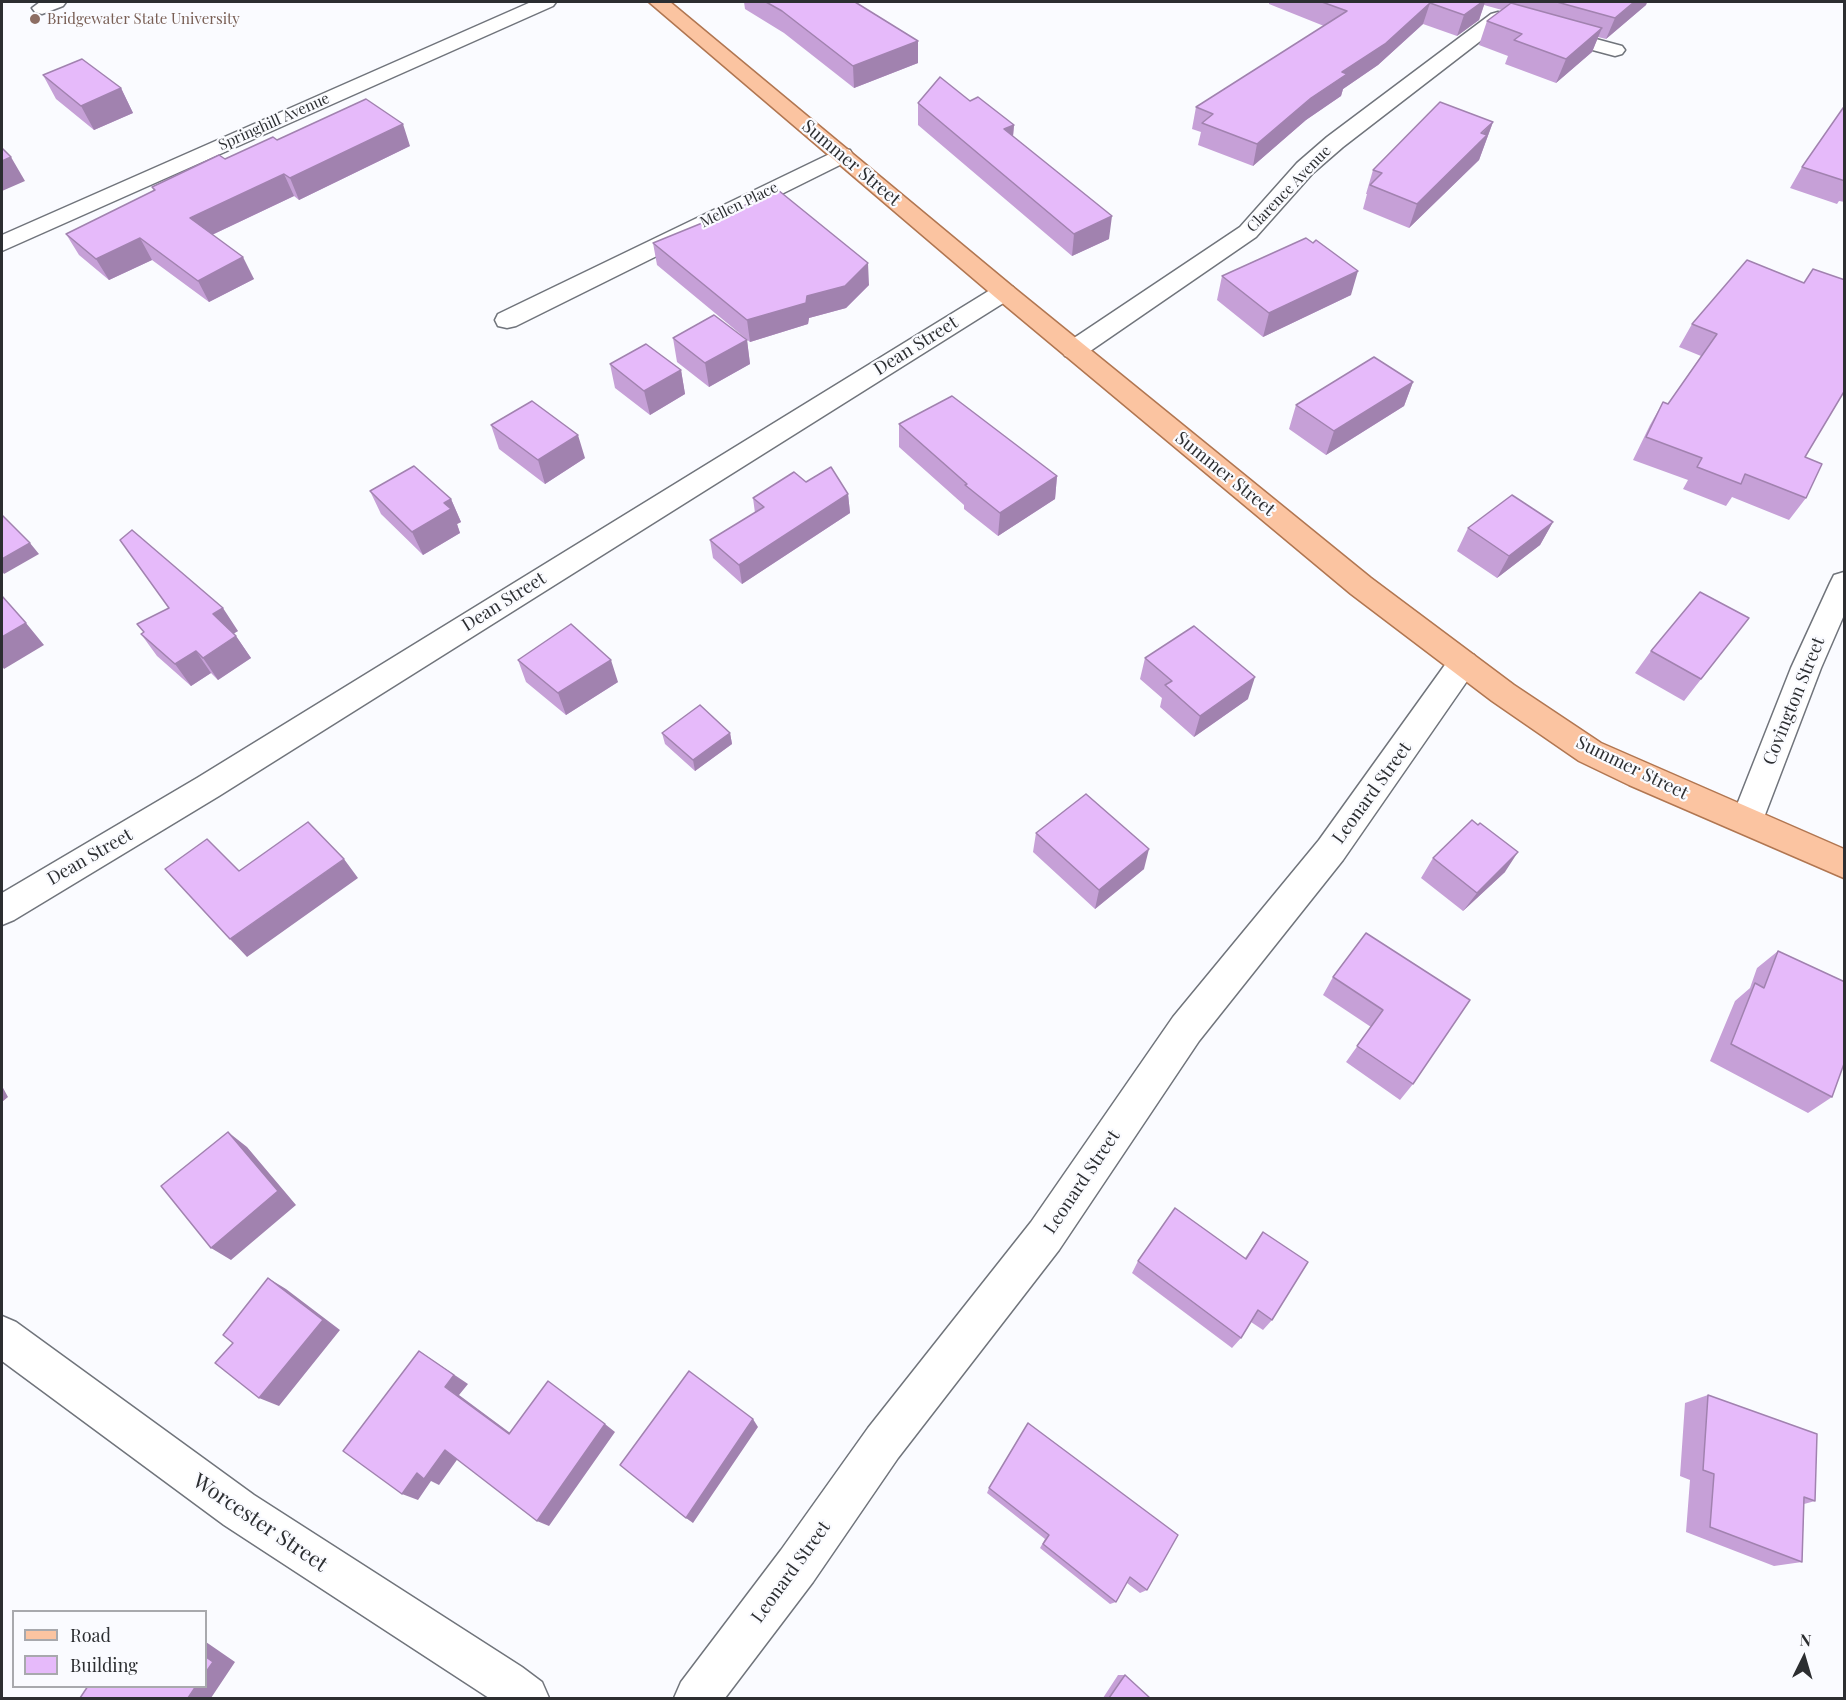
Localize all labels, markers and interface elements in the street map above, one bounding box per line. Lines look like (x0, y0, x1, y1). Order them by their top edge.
place label: Bridgewater State University (47, 10, 240, 28)
marker: Bridgewater State University (28, 12, 42, 26)
street label: Springhill Avenue (216, 89, 332, 155)
street label: Summer Street (797, 115, 905, 211)
street label: Clarence Avenue (1243, 142, 1335, 236)
street label: Mellen Place (697, 178, 781, 232)
street label: Dean Street (870, 312, 962, 380)
street label: Summer Street (1171, 427, 1279, 521)
street label: Dean Street (458, 568, 550, 636)
street label: Covington Street (1759, 634, 1829, 768)
street label: Summer Street (1572, 732, 1692, 804)
street label: Leonard Street (1328, 738, 1416, 848)
street label: Dean Street (44, 824, 136, 890)
street label: Leonard Street (1039, 1126, 1125, 1238)
street label: Worcester Street (188, 1469, 332, 1577)
street label: Leonard Street (747, 1517, 835, 1627)
legend (12, 1610, 207, 1688)
text: Road (70, 1623, 111, 1647)
north arrow (1774, 1628, 1834, 1688)
text: N (1799, 1629, 1812, 1651)
text: Building (70, 1653, 138, 1677)

